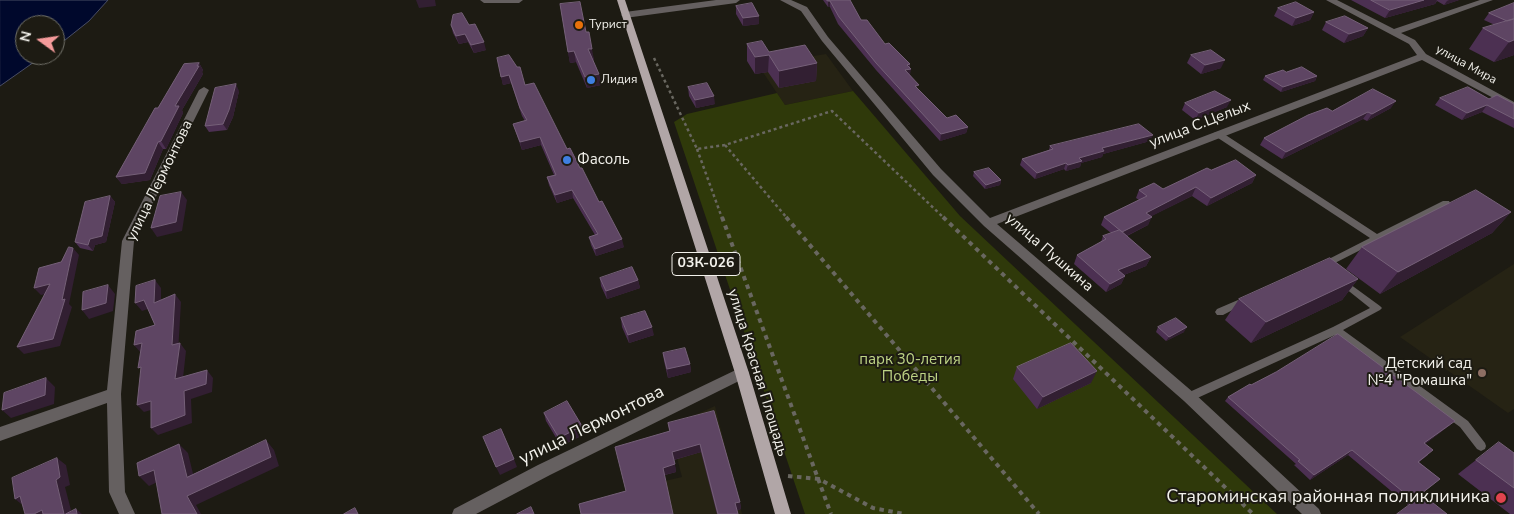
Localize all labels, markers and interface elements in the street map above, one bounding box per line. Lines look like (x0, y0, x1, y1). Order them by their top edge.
north arrow (15, 15, 65, 65)
place label: Турист (589, 18, 627, 32)
marker: Турист (573, 19, 585, 31)
text: N (15, 29, 36, 44)
street label: улица Мира (1433, 42, 1499, 88)
place label: Лидия (601, 73, 637, 87)
marker: Лидия (585, 74, 597, 86)
street label: улица С.Целых (1147, 97, 1253, 153)
street label: улица Лермонтова (123, 118, 197, 244)
place label: Фасоль (577, 151, 630, 169)
marker: Фасоль (561, 154, 573, 166)
street label: улица Пушкина (1001, 210, 1097, 296)
road number: 03К-026 (672, 252, 740, 276)
street label: улица Красная Площадь (723, 287, 791, 459)
park label: парк 30-летия Победы (859, 351, 961, 386)
place label: Детский сад №4 "Ромашка" (1368, 355, 1472, 390)
marker: Детский сад №4 "Ромашка" (1476, 367, 1488, 379)
street label: улица Лермонтова (516, 381, 668, 471)
place label: Староминская районная поликлиника (1166, 487, 1490, 509)
marker: Староминская районная поликлиника (1494, 491, 1508, 505)

